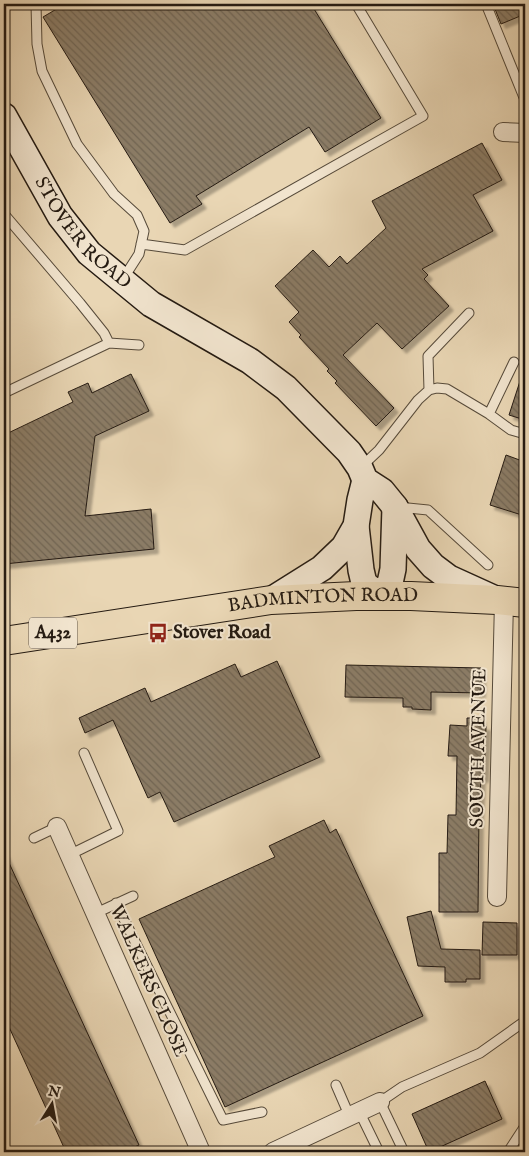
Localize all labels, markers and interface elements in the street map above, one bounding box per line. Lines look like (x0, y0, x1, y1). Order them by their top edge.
street label: STOVER ROAD (29, 173, 136, 295)
street label: BADMINTON ROAD (226, 584, 418, 618)
road number: A432 (29, 618, 77, 648)
place label: Stover Road (173, 621, 271, 645)
bus stop icon: Stover Road (147, 622, 169, 644)
street label: SOUTH AVENUE (466, 668, 492, 828)
street label: WALKERS CLOSE (104, 901, 192, 1061)
north arrow (28, 1078, 78, 1128)
text: N (46, 1082, 62, 1102)

